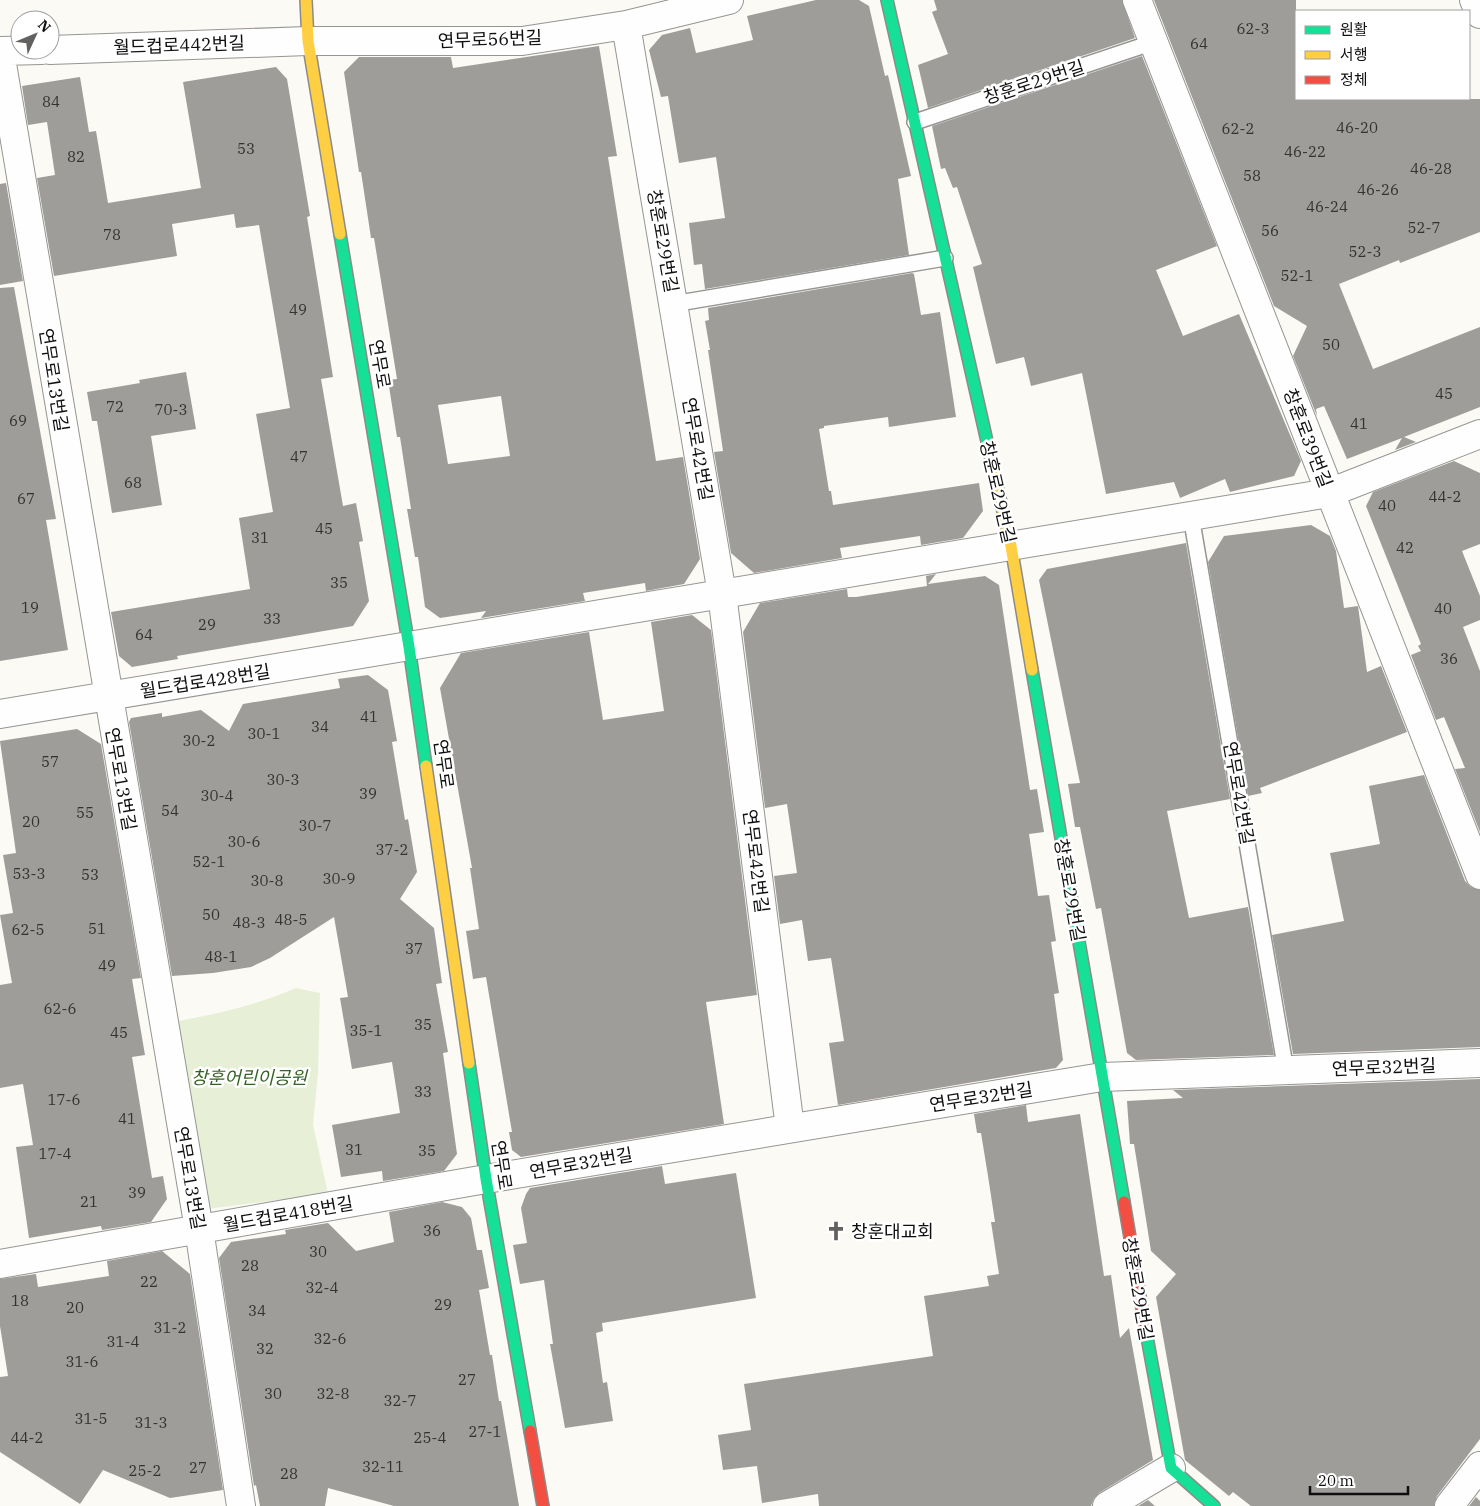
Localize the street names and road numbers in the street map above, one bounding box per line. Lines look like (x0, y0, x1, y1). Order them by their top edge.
street label: 연무로56번길 (437, 26, 543, 52)
street label: 월드컵로442번길 (113, 31, 245, 59)
street label: 창훈로29번길 (981, 55, 1087, 109)
street label: 창훈로29번길 (643, 188, 683, 294)
street label: 연무로13번길 (34, 327, 74, 433)
street label: 연무로 (364, 338, 396, 390)
street label: 창훈로39번길 (1279, 385, 1337, 491)
street label: 연무로42번길 (678, 396, 718, 502)
street label: 창훈로29번길 (975, 439, 1021, 545)
street label: 월드컵로428번길 (138, 659, 272, 703)
street label: 연무로13번길 (101, 726, 141, 832)
street label: 연무로 (429, 738, 459, 790)
street label: 연무로42번길 (1219, 740, 1259, 846)
street label: 연무로42번길 (738, 808, 774, 914)
street label: 창훈로29번길 (1050, 837, 1090, 943)
street label: 연무로32번길 (1331, 1054, 1437, 1080)
street label: 연무로32번길 (928, 1077, 1034, 1117)
street label: 연무로13번길 (170, 1125, 210, 1231)
street label: 연무로 (487, 1139, 517, 1191)
street label: 연무로32번길 (528, 1143, 634, 1183)
street label: 월드컵로418번길 (221, 1191, 355, 1237)
street label: 창훈로29번길 (1118, 1236, 1158, 1342)

